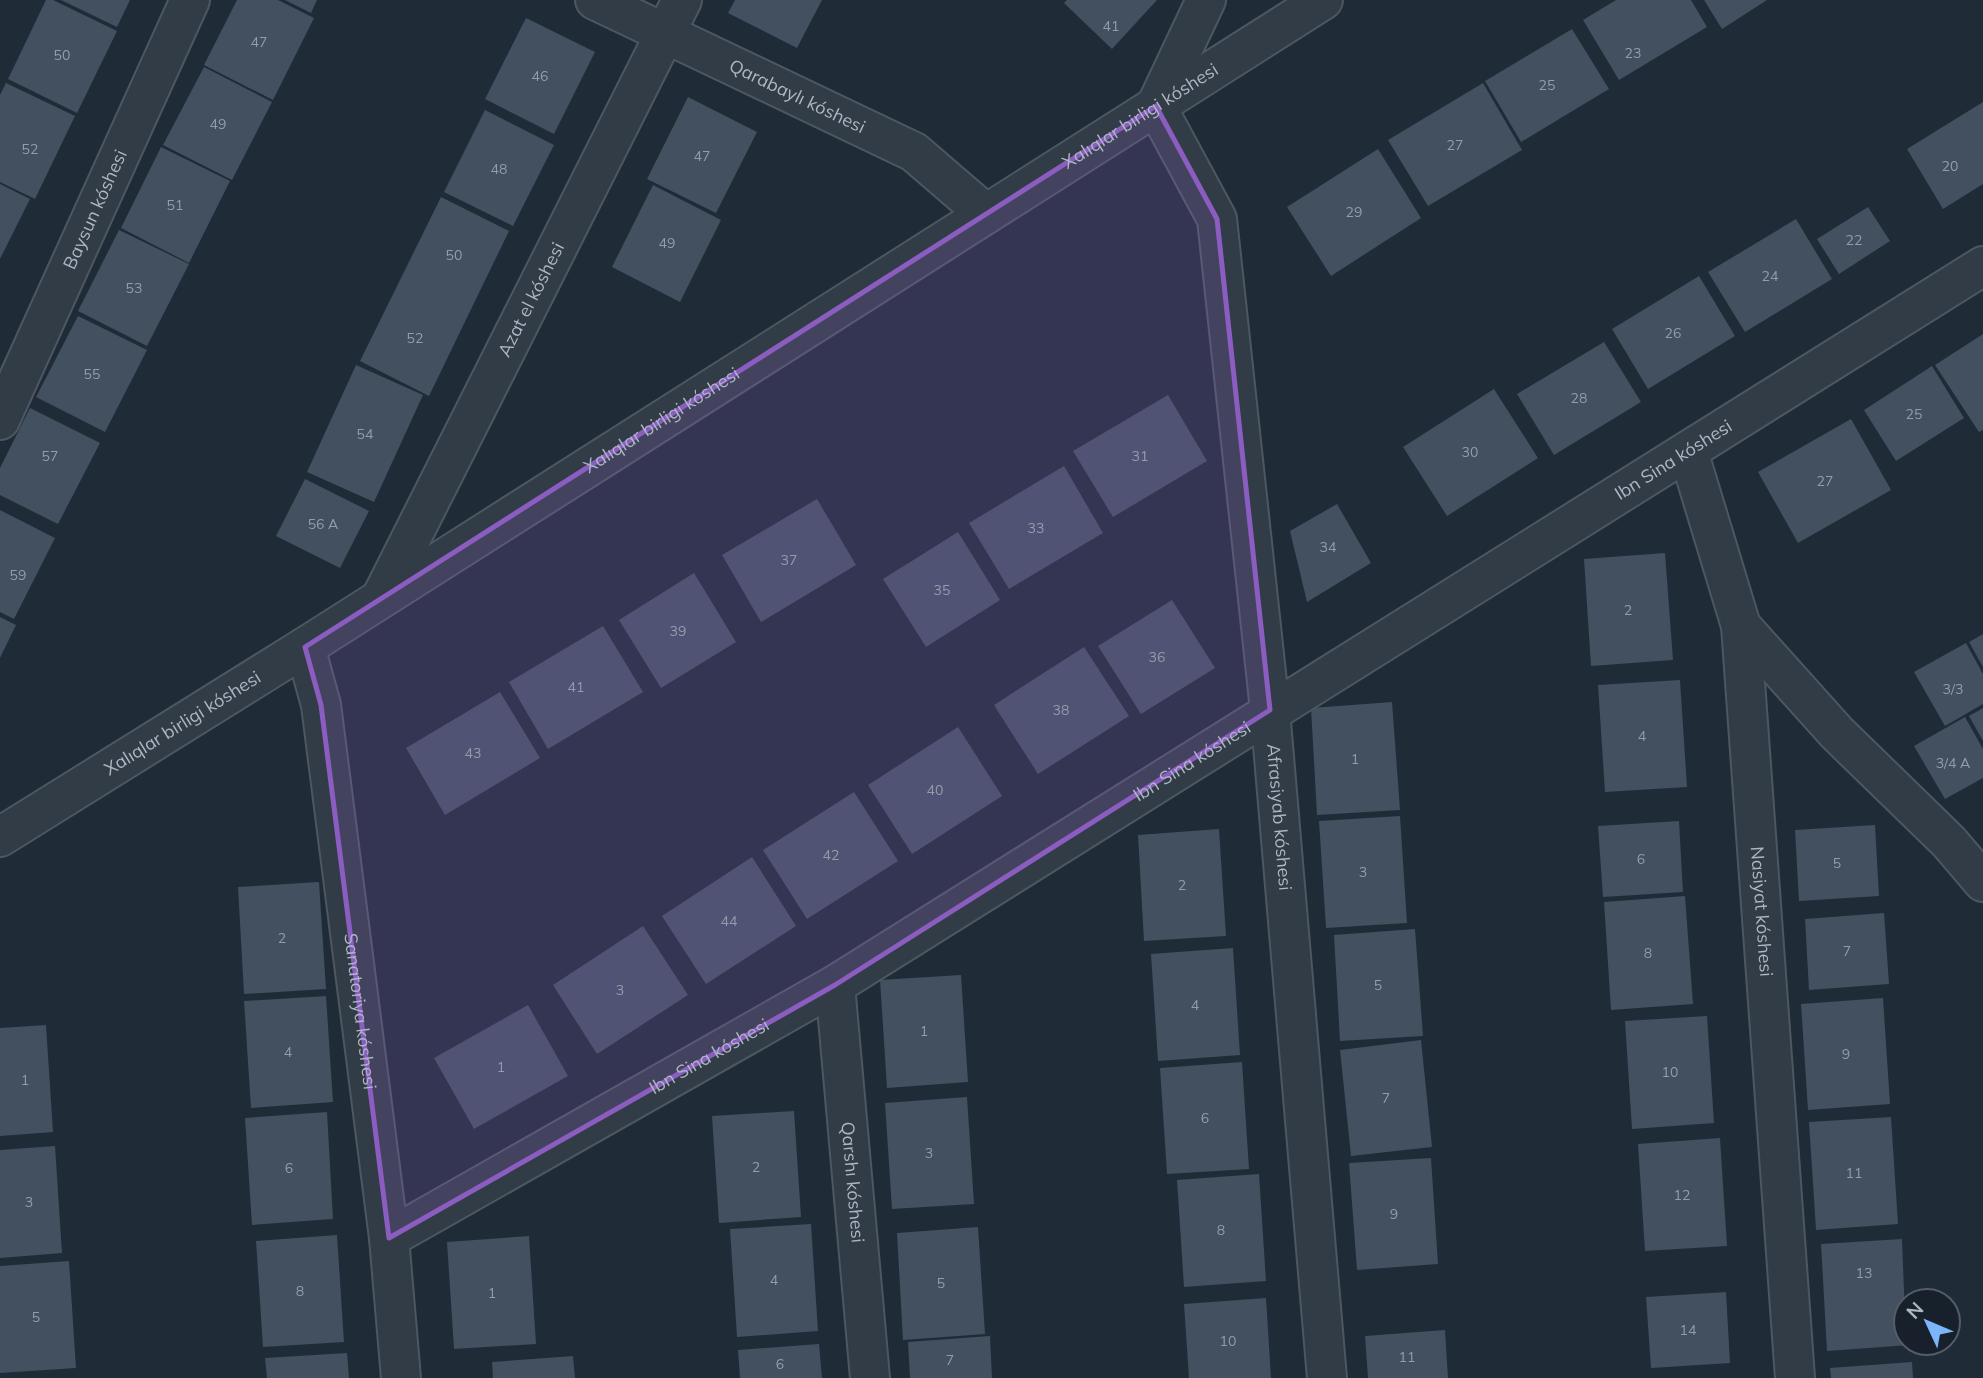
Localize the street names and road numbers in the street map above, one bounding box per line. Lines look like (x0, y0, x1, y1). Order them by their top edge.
street label: Qarabaylı kóshesi (726, 54, 869, 138)
street label: Xalıqlar birligi kóshesi (1058, 58, 1222, 174)
street label: Baysun kóshesi (58, 146, 132, 273)
street label: Azat el kóshesi (492, 238, 569, 360)
street label: Xalıqlar birligi kóshesi (579, 362, 744, 478)
street label: Ibn Sina kóshesi (1610, 414, 1736, 505)
street label: Xalıqlar birligi kóshesi (100, 665, 265, 780)
street label: Ibn Sina kóshesi (1129, 716, 1255, 806)
street label: Afrasiyab kóshesi (1262, 743, 1297, 891)
street label: Nasiyat kóshesi (1746, 845, 1778, 977)
street label: Sanatoriya kóshesi (339, 932, 382, 1091)
street label: Ibn Sina kóshesi (645, 1013, 773, 1099)
street label: Qarshı kóshesi (836, 1121, 870, 1244)

